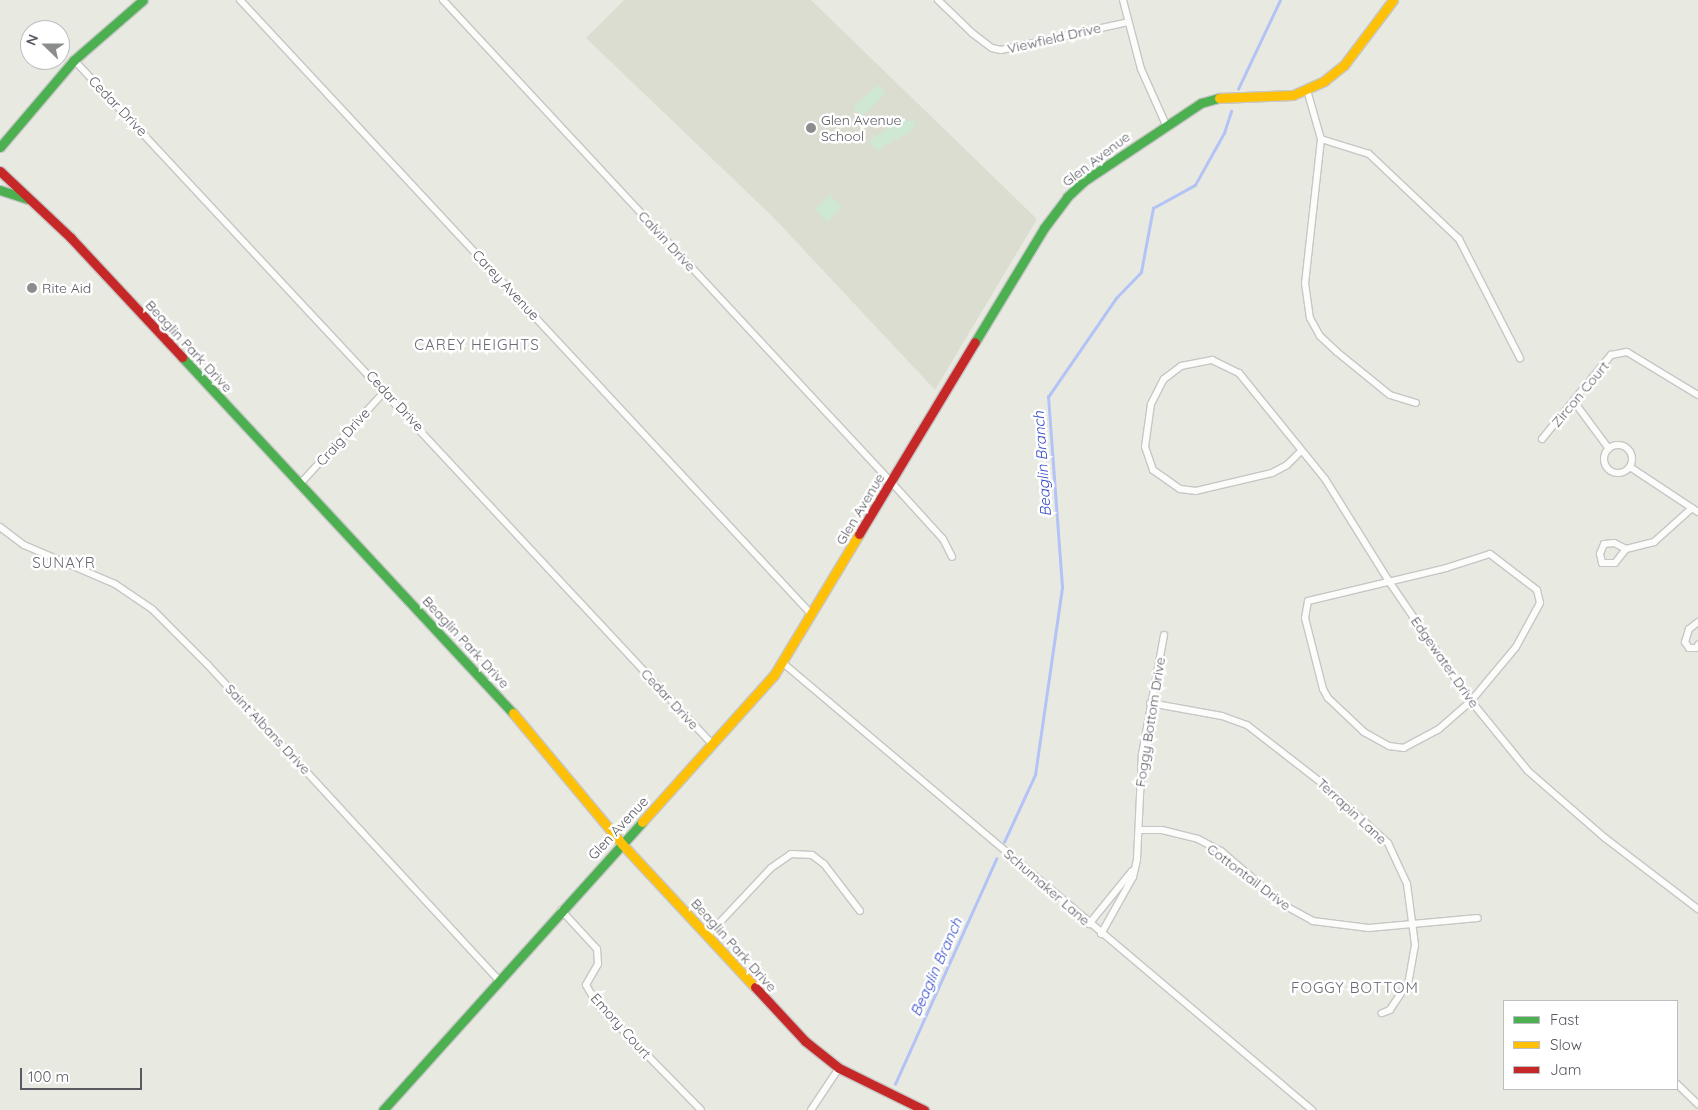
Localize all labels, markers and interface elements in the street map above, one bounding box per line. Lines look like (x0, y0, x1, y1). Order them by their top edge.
street label: Viewfield Drive (1005, 19, 1103, 57)
north arrow (20, 20, 70, 70)
text: N (22, 32, 42, 48)
street label: Cedar Drive (85, 72, 151, 140)
place label: Glen Avenue School (821, 112, 902, 144)
marker: Glen Avenue School (805, 122, 817, 134)
street label: Glen Avenue (1059, 128, 1133, 190)
street label: Calvin Drive (635, 207, 699, 275)
street label: Carey Avenue (469, 246, 543, 324)
place label: Rite Aid (42, 280, 91, 296)
marker: Rite Aid (26, 282, 38, 294)
street label: Beaglin Park Drive (142, 297, 236, 395)
district label: CAREY HEIGHTS (413, 336, 541, 354)
street label: Zircon Court (1548, 358, 1612, 430)
street label: Cedar Drive (363, 367, 427, 435)
street label: Craig Drive (313, 405, 373, 469)
water label: Beaglin Branch (1029, 411, 1055, 517)
street label: Glen Avenue (832, 470, 888, 548)
district label: SUNAYR (31, 554, 97, 572)
street label: Beaglin Park Drive (419, 593, 513, 691)
street label: Edgewater Drive (1407, 613, 1483, 711)
street label: Foggy Bottom Drive (1131, 656, 1169, 788)
street label: Cedar Drive (638, 665, 702, 733)
street label: Saint Albans Drive (222, 680, 314, 778)
street label: Terrapin Lane (1314, 774, 1390, 848)
street label: Glen Avenue (584, 793, 652, 863)
street label: Cottontail Drive (1204, 840, 1294, 914)
street label: Schumaker Lane (1001, 845, 1093, 929)
street label: Beaglin Park Drive (688, 895, 780, 995)
water label: Beaglin Branch (906, 915, 966, 1019)
district label: FOGGY BOTTOM (1290, 979, 1420, 997)
street label: Emory Court (587, 990, 655, 1062)
legend (1503, 1000, 1678, 1090)
text: Fast (1550, 1010, 1579, 1029)
text: Slow (1550, 1035, 1582, 1054)
scale bar (22, 1058, 145, 1090)
text: Jam (1550, 1060, 1581, 1079)
text: 100 m (28, 1067, 69, 1086)

